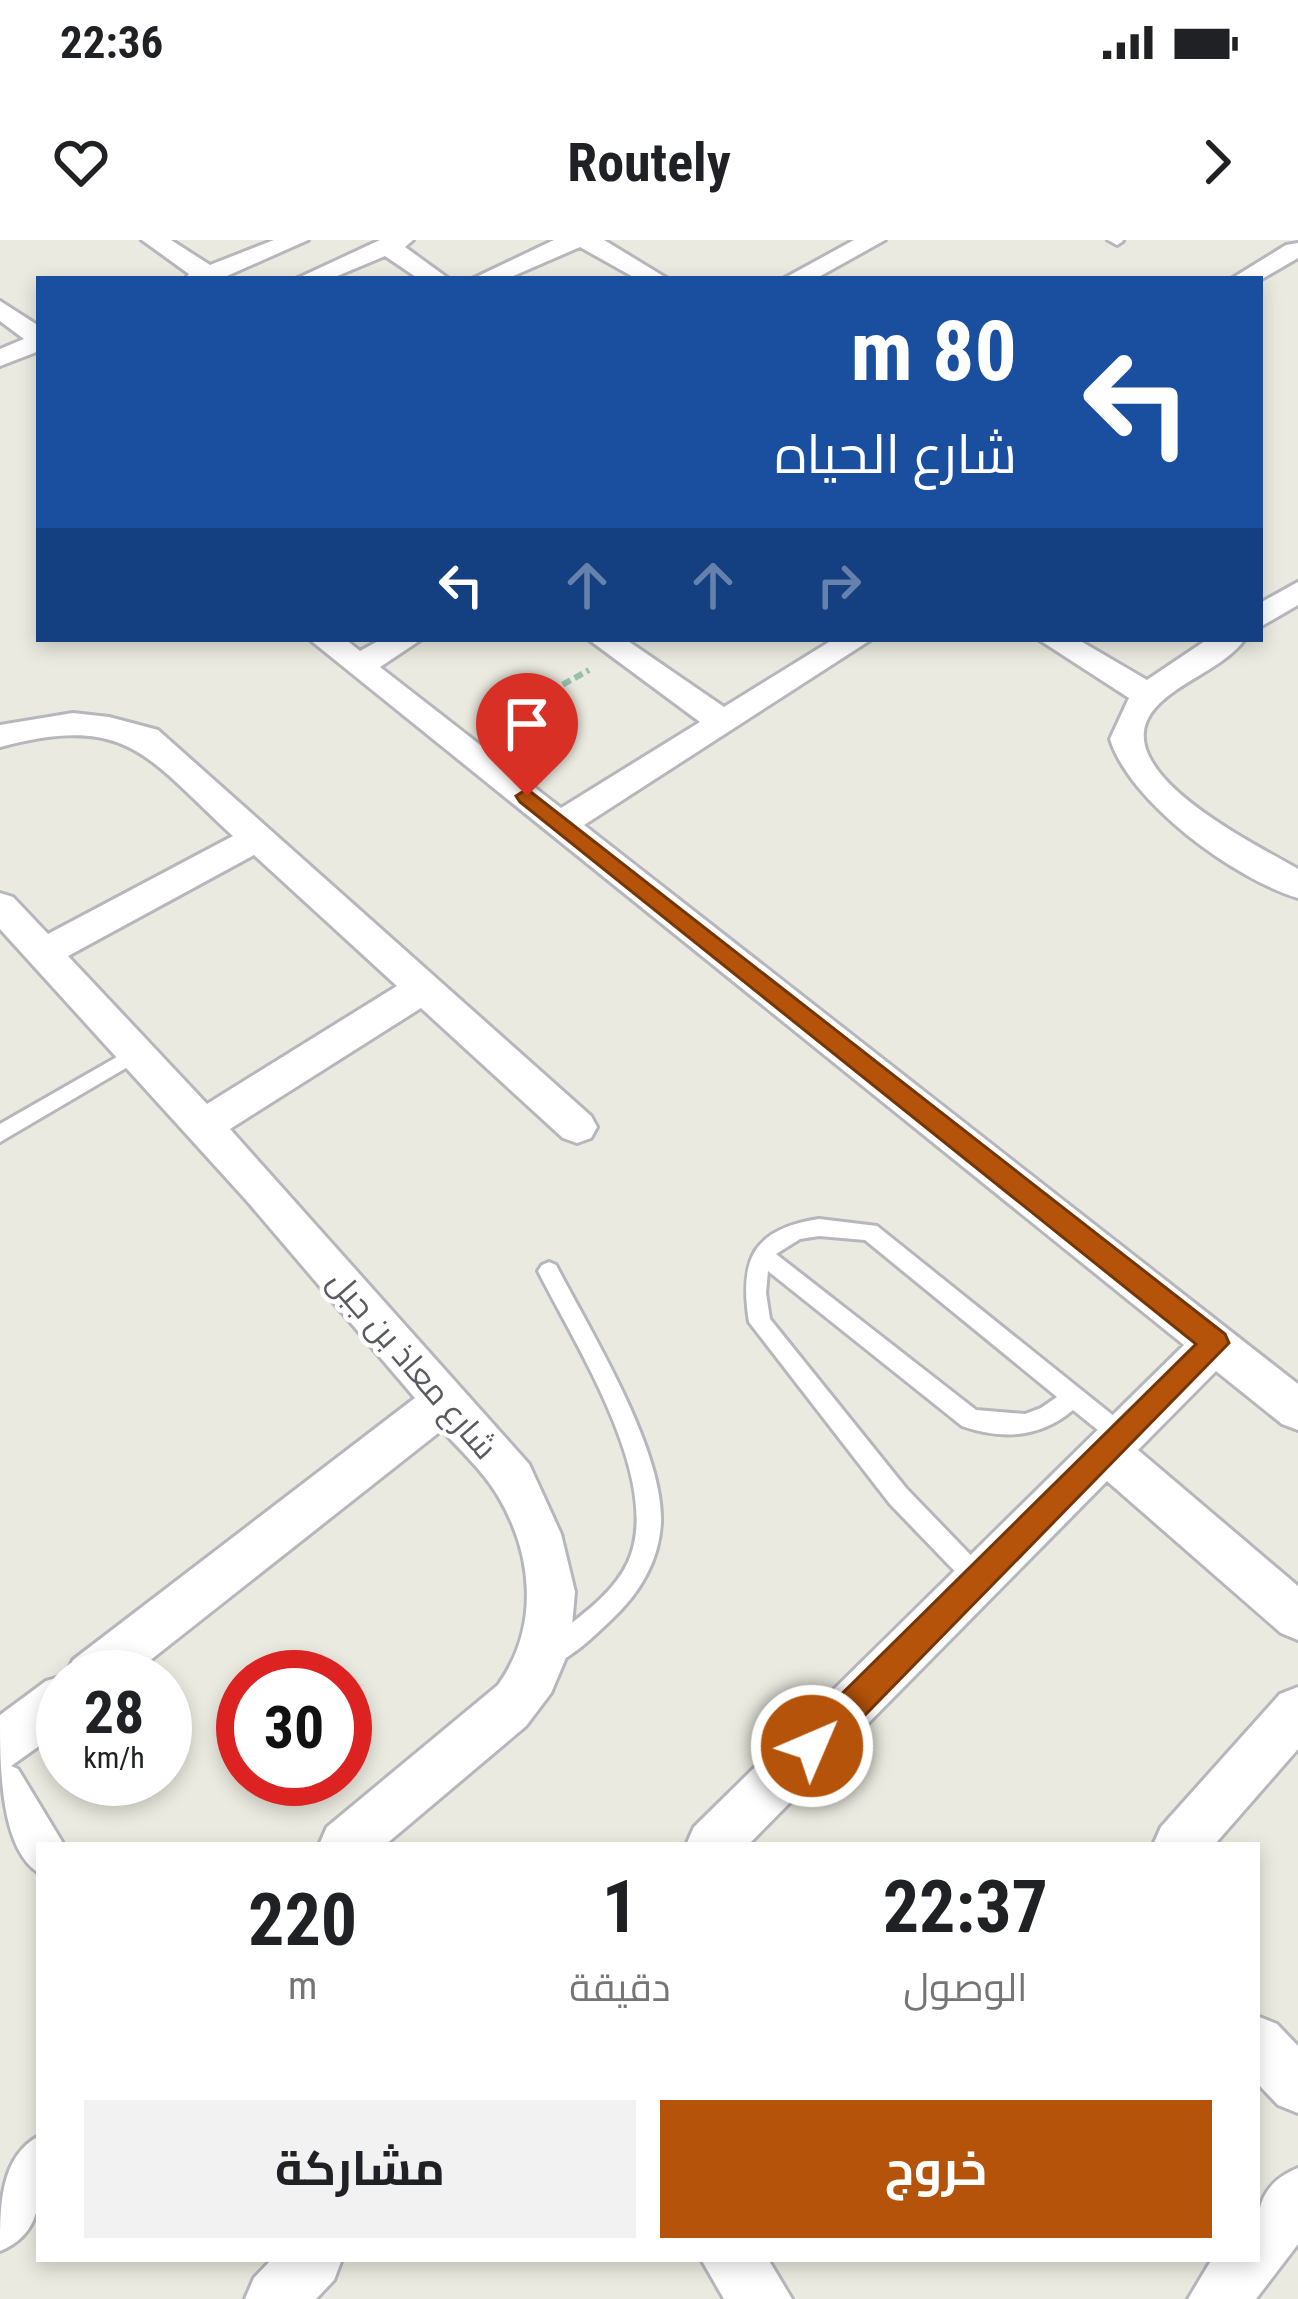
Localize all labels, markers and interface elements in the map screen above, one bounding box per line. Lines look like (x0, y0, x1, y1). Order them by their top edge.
text: 22:36 (60, 16, 163, 69)
icon: heart (48, 129, 114, 195)
icon: forward (1184, 129, 1250, 195)
text: Routely (567, 131, 731, 194)
text: 80 m (850, 302, 1017, 401)
icon: left (1059, 324, 1215, 480)
text: شارع الحياه (775, 423, 1017, 486)
icon: left (428, 552, 494, 618)
icon: ahead (554, 552, 620, 618)
icon: ahead (680, 552, 746, 618)
icon: right (806, 552, 872, 618)
pin (476, 673, 578, 796)
icon: arrive (494, 691, 560, 757)
street label: شارع معاذ بن جبل (318, 1262, 505, 1469)
speed limit sign: 30 (216, 1650, 372, 1806)
text: 28 (84, 1677, 144, 1748)
position arrow (749, 1683, 875, 1809)
text: km/h (83, 1740, 145, 1775)
text: 1 (602, 1865, 638, 1950)
text: 22:37 (883, 1865, 1048, 1950)
text: 220 (248, 1878, 357, 1963)
text: m (288, 1963, 317, 2009)
text: دقيقة (569, 1965, 671, 2011)
text: الوصول (903, 1965, 1027, 2011)
button: مشاركة (84, 2100, 636, 2238)
button: خروج (660, 2100, 1212, 2238)

